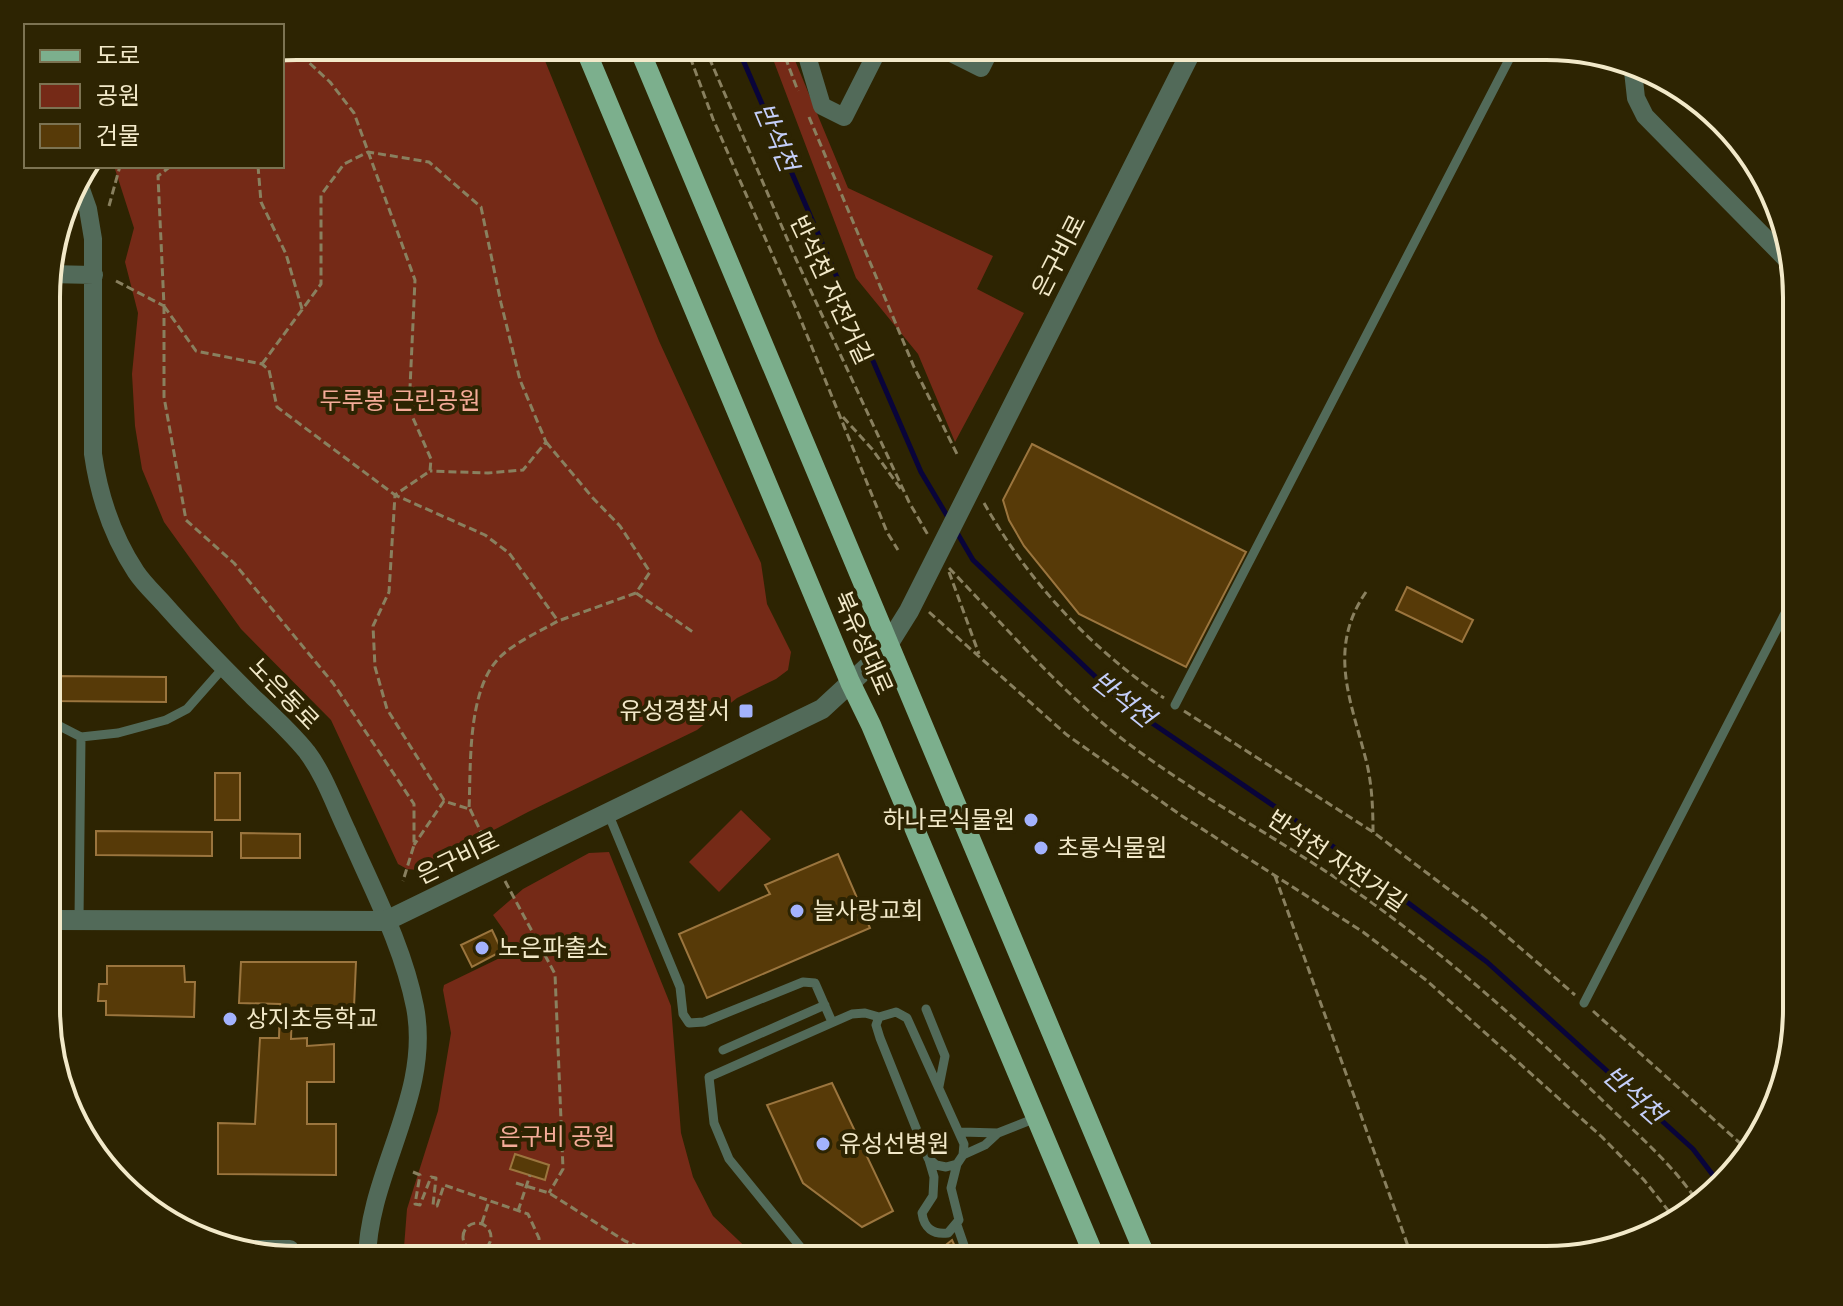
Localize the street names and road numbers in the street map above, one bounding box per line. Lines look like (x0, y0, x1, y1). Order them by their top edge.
street label: 은구비로 (1025, 209, 1092, 302)
street label: 반석천 자전거길 (783, 210, 880, 369)
street label: 북유성대로 (827, 586, 900, 700)
street label: 노은동로 (243, 651, 326, 736)
street label: 반석천 자전거길 (1262, 803, 1413, 918)
street label: 은구비로 (411, 824, 504, 891)

